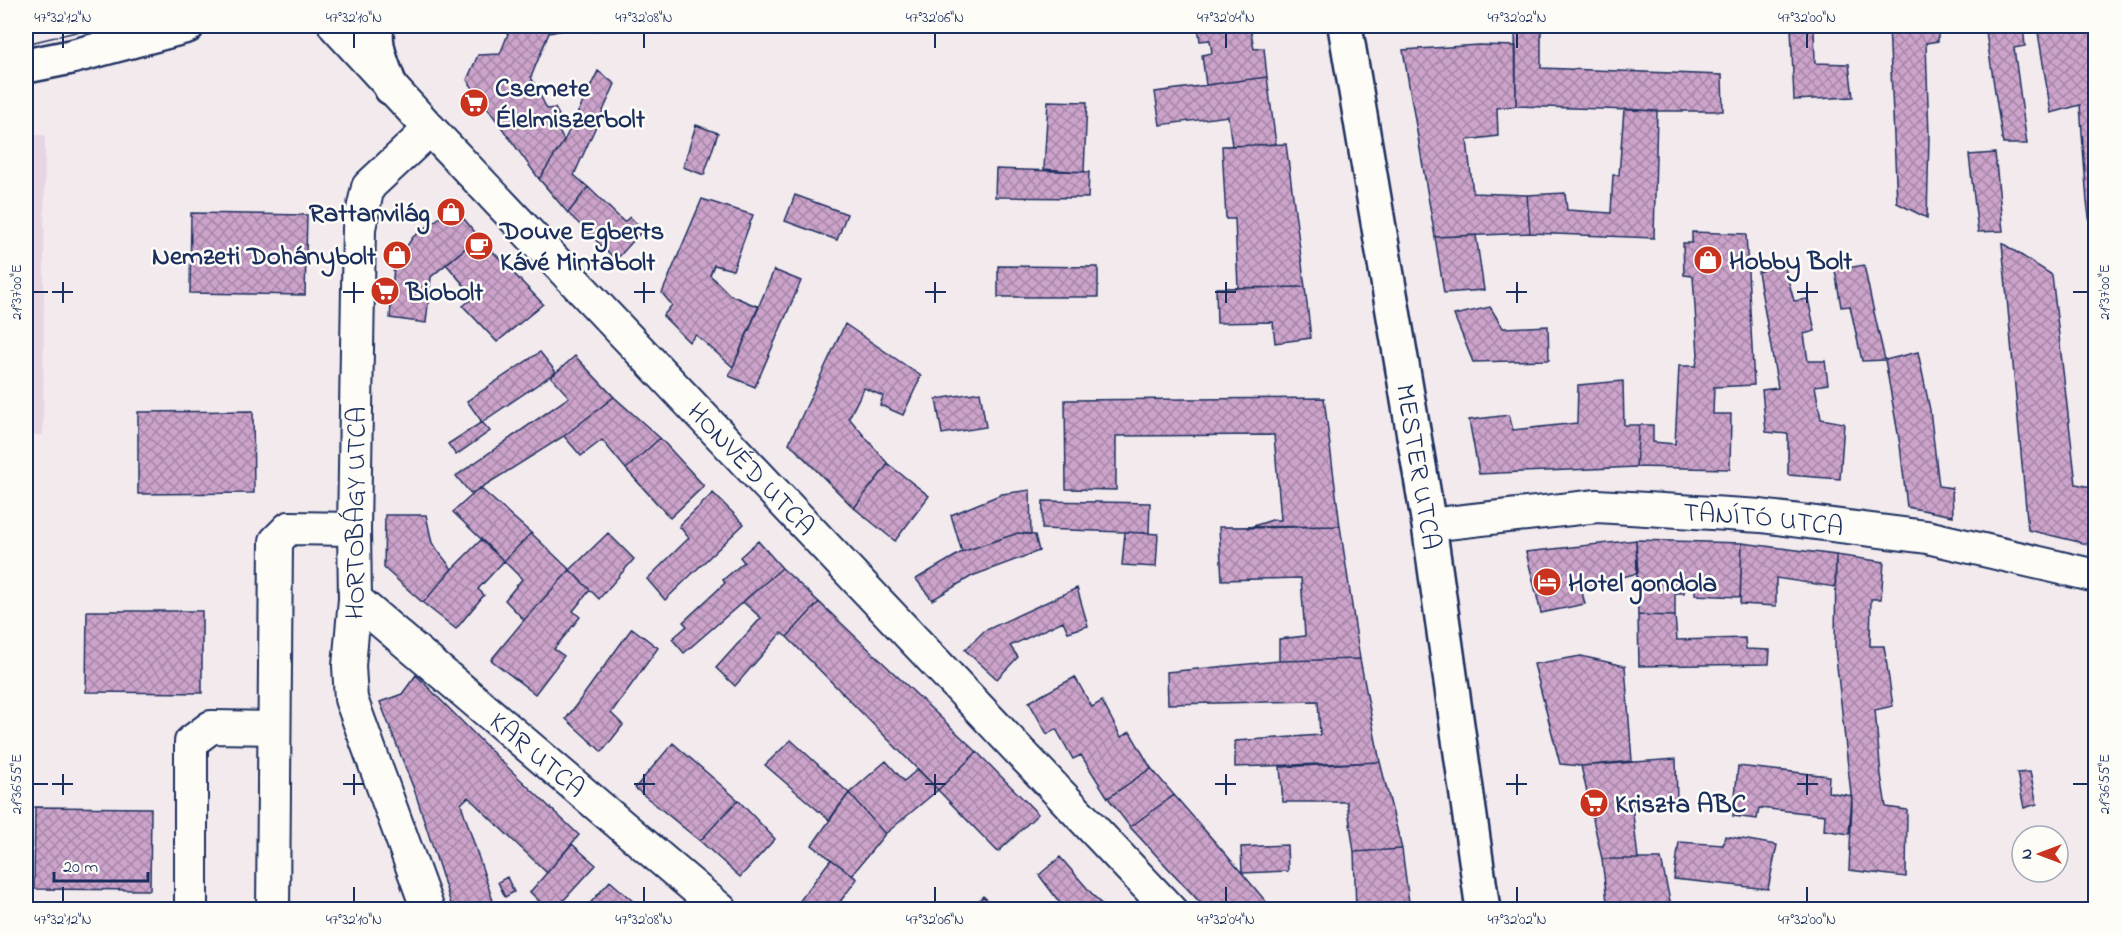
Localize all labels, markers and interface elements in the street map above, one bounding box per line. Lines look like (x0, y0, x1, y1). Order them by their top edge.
text: 47°32'12"N (34, 7, 92, 29)
text: 47°32'10"N (326, 7, 382, 29)
text: 47°32'08"N (615, 7, 673, 29)
text: 47°32'06"N (906, 7, 964, 29)
text: 47°32'04"N (1197, 7, 1255, 29)
text: 47°32'02"N (1487, 7, 1547, 29)
text: 47°32'00"N (1778, 7, 1836, 29)
place label: Csemete Élelmiszerbolt (495, 70, 646, 140)
supermarket icon: Csemete Élelmiszerbolt (458, 87, 490, 119)
place label: Rattanvilág (309, 195, 430, 235)
shop icon: Rattanvilág (435, 196, 467, 228)
place label: Douve Egberts Kávé Mintabolt (498, 213, 664, 283)
cafe icon: Douve Egberts Kávé Mintabolt (463, 230, 495, 262)
place label: Nemzeti Dohánybolt (152, 238, 377, 277)
shop icon: Nemzeti Dohánybolt (381, 239, 413, 271)
place label: Hobby Bolt (1729, 243, 1853, 282)
shop icon: Hobby Bolt (1692, 244, 1724, 276)
text: 21°37'00"E (6, 264, 28, 320)
text: 21°37'00"E (2094, 264, 2116, 320)
place label: Biobolt (404, 274, 484, 313)
supermarket icon: Biobolt (369, 275, 401, 307)
street label: MESTER UTCA (1384, 381, 1449, 553)
street label: HONVÉD UTCA (677, 395, 823, 546)
street label: HORTOBÁGY UTCA (336, 406, 378, 621)
street label: TANÍTÓ UTCA (1682, 494, 1845, 548)
place label: Hotel gondola (1568, 565, 1717, 605)
hotel icon: Hotel gondola (1531, 566, 1563, 598)
street label: KAR UTCA (480, 704, 593, 809)
text: 21°36'55"E (6, 754, 28, 814)
text: 21°36'55"E (2094, 754, 2116, 814)
place label: Kriszta ABC (1615, 786, 1747, 825)
supermarket icon: Kriszta ABC (1578, 787, 1610, 819)
north arrow (2010, 824, 2070, 884)
scale bar (54, 845, 148, 883)
text: N (2015, 848, 2039, 859)
text: 20 m (63, 855, 98, 881)
text: 47°32'12"N (34, 909, 92, 931)
text: 47°32'10"N (326, 909, 382, 931)
text: 47°32'08"N (615, 909, 673, 931)
text: 47°32'06"N (906, 909, 964, 931)
text: 47°32'04"N (1197, 909, 1255, 931)
text: 47°32'02"N (1487, 909, 1547, 931)
text: 47°32'00"N (1778, 909, 1836, 931)

